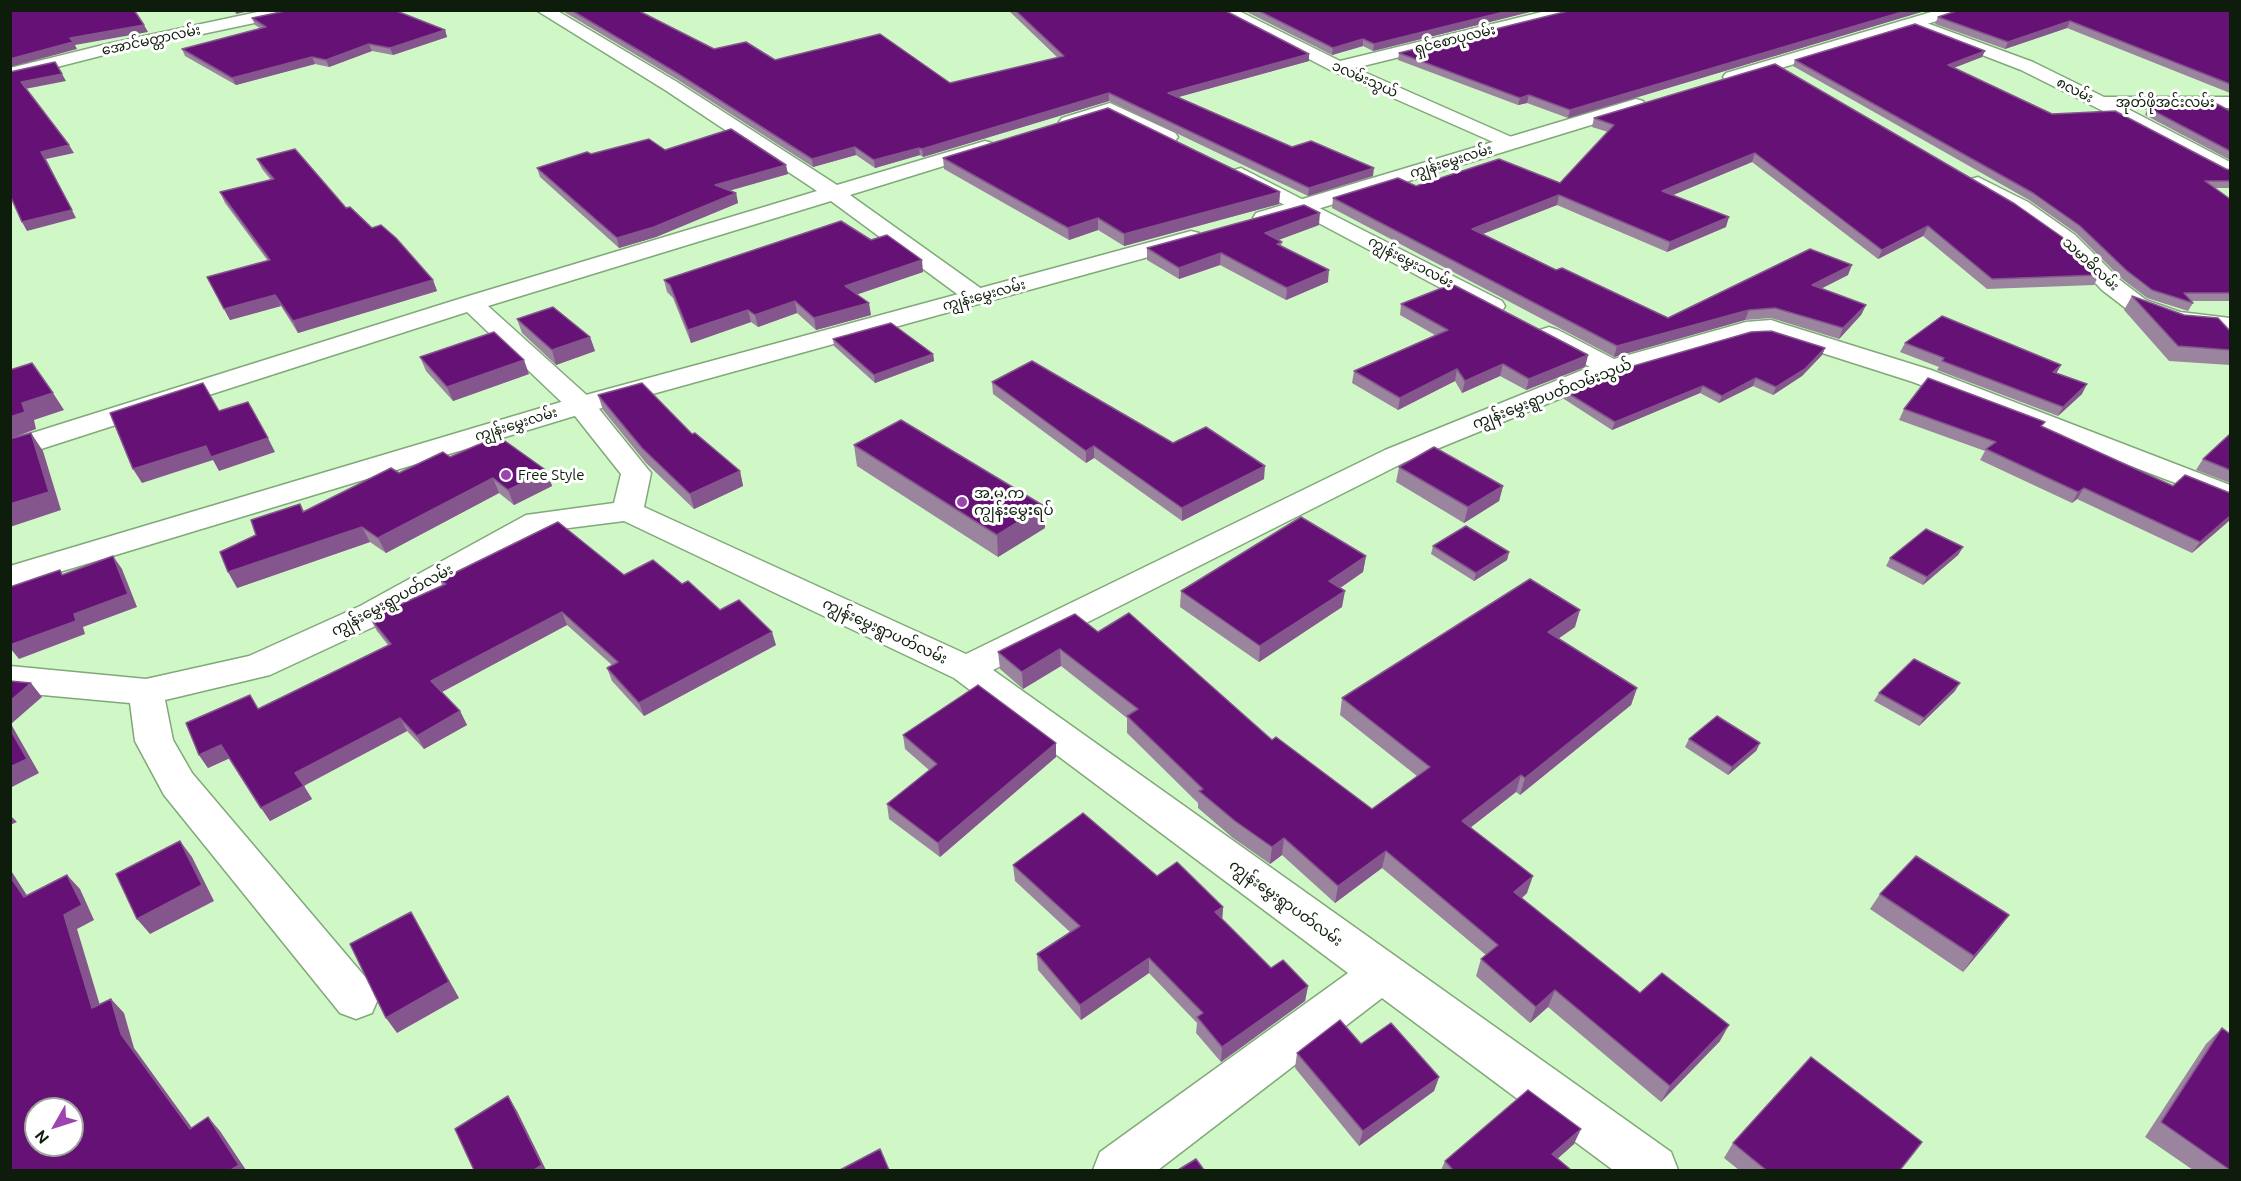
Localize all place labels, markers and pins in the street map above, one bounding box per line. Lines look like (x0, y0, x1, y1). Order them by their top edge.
place label: Free Style (518, 466, 585, 484)
marker: Free Style (499, 468, 513, 482)
place label: အ.မ.က ကျွန်းမွှေးရပ် (974, 484, 1054, 519)
marker: အ.မ.က ကျွန်းမွှေးရပ် (955, 495, 969, 509)

